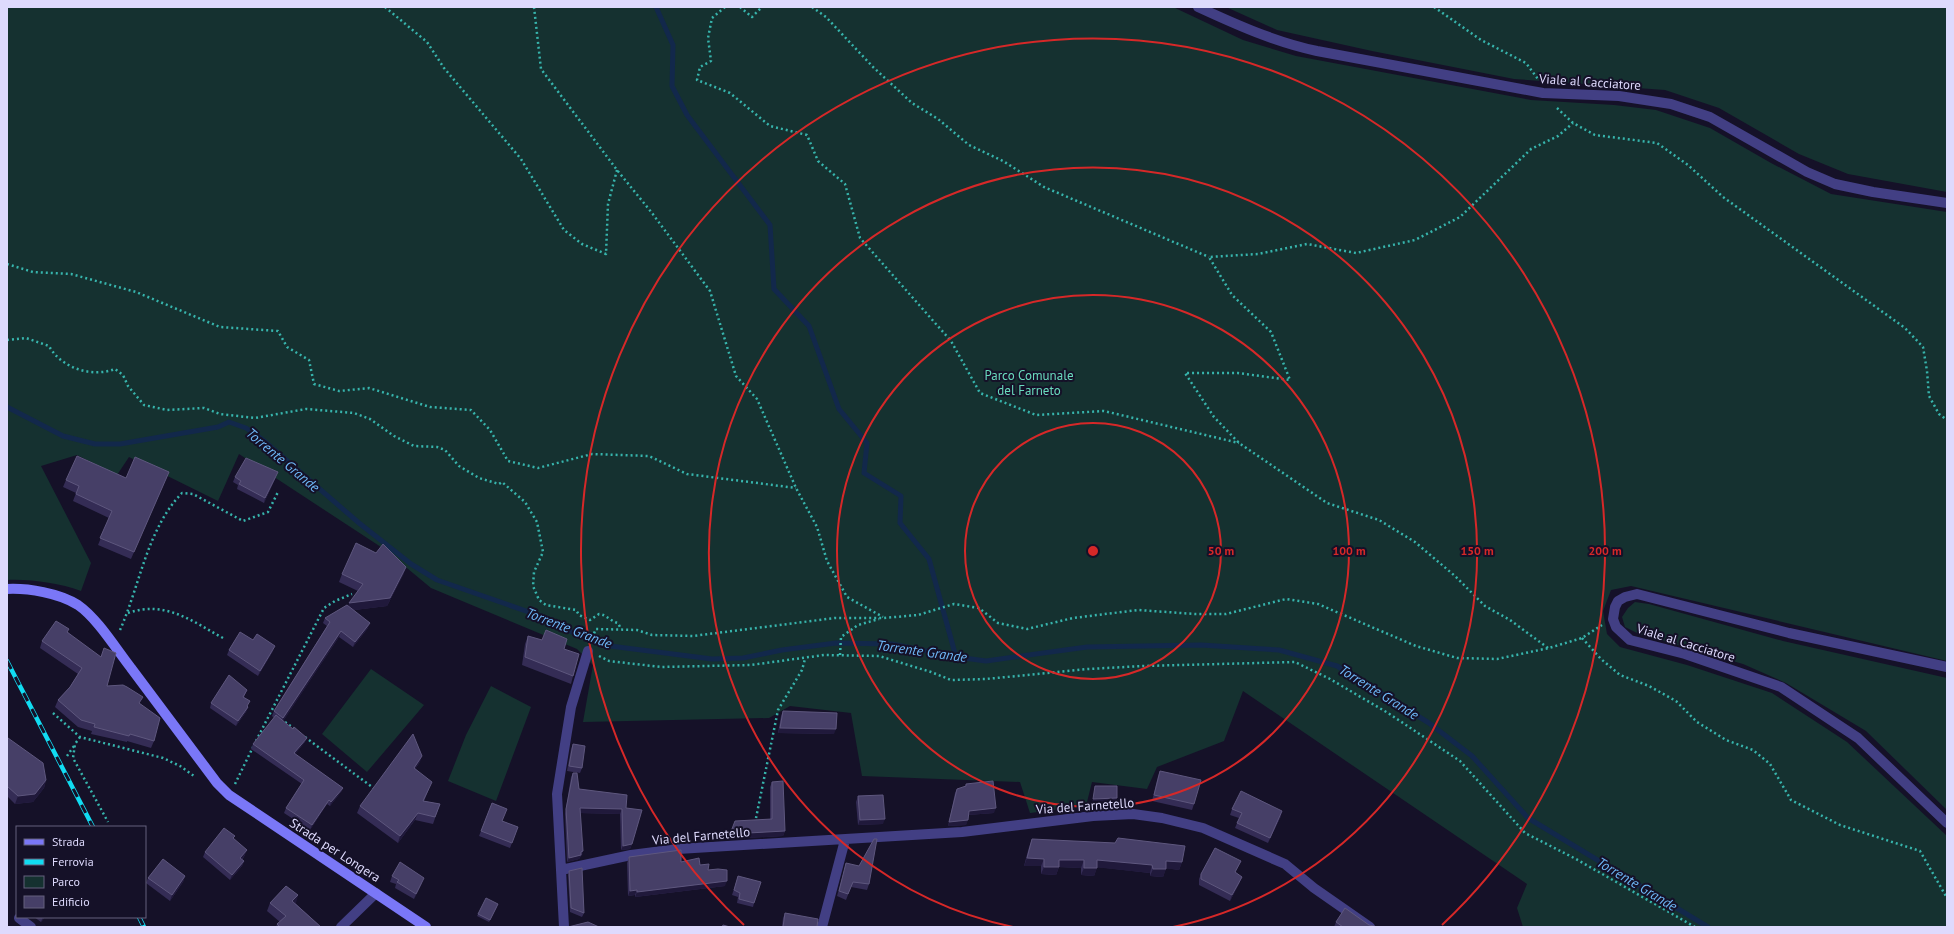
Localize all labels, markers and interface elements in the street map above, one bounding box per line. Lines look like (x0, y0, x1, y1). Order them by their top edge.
street label: Viale al Cacciatore (1537, 70, 1642, 94)
park label: Parco Comunale del Farneto (984, 367, 1074, 399)
water label: Torrente Grande (242, 424, 324, 496)
text: 50 m (1208, 543, 1234, 558)
text: 100 m (1332, 543, 1366, 558)
text: 150 m (1460, 543, 1494, 558)
text: 200 m (1588, 543, 1622, 558)
centre of rings (1086, 544, 1100, 558)
water label: Torrente Grande (523, 603, 615, 653)
street label: Viale al Cacciatore (1634, 620, 1737, 666)
water label: Torrente Grande (876, 636, 969, 666)
water label: Torrente Grande (1336, 660, 1423, 724)
street label: Via del Farnetello (1034, 794, 1135, 818)
street label: Strada per Longera (286, 814, 384, 886)
street label: Via del Farnetello (650, 823, 751, 849)
legend (16, 826, 146, 918)
text: Strada (52, 834, 85, 849)
water label: Torrente Grande (1593, 853, 1681, 915)
text: Ferrovia (52, 854, 94, 869)
text: Parco (52, 874, 80, 889)
text: Edificio (52, 894, 90, 909)

